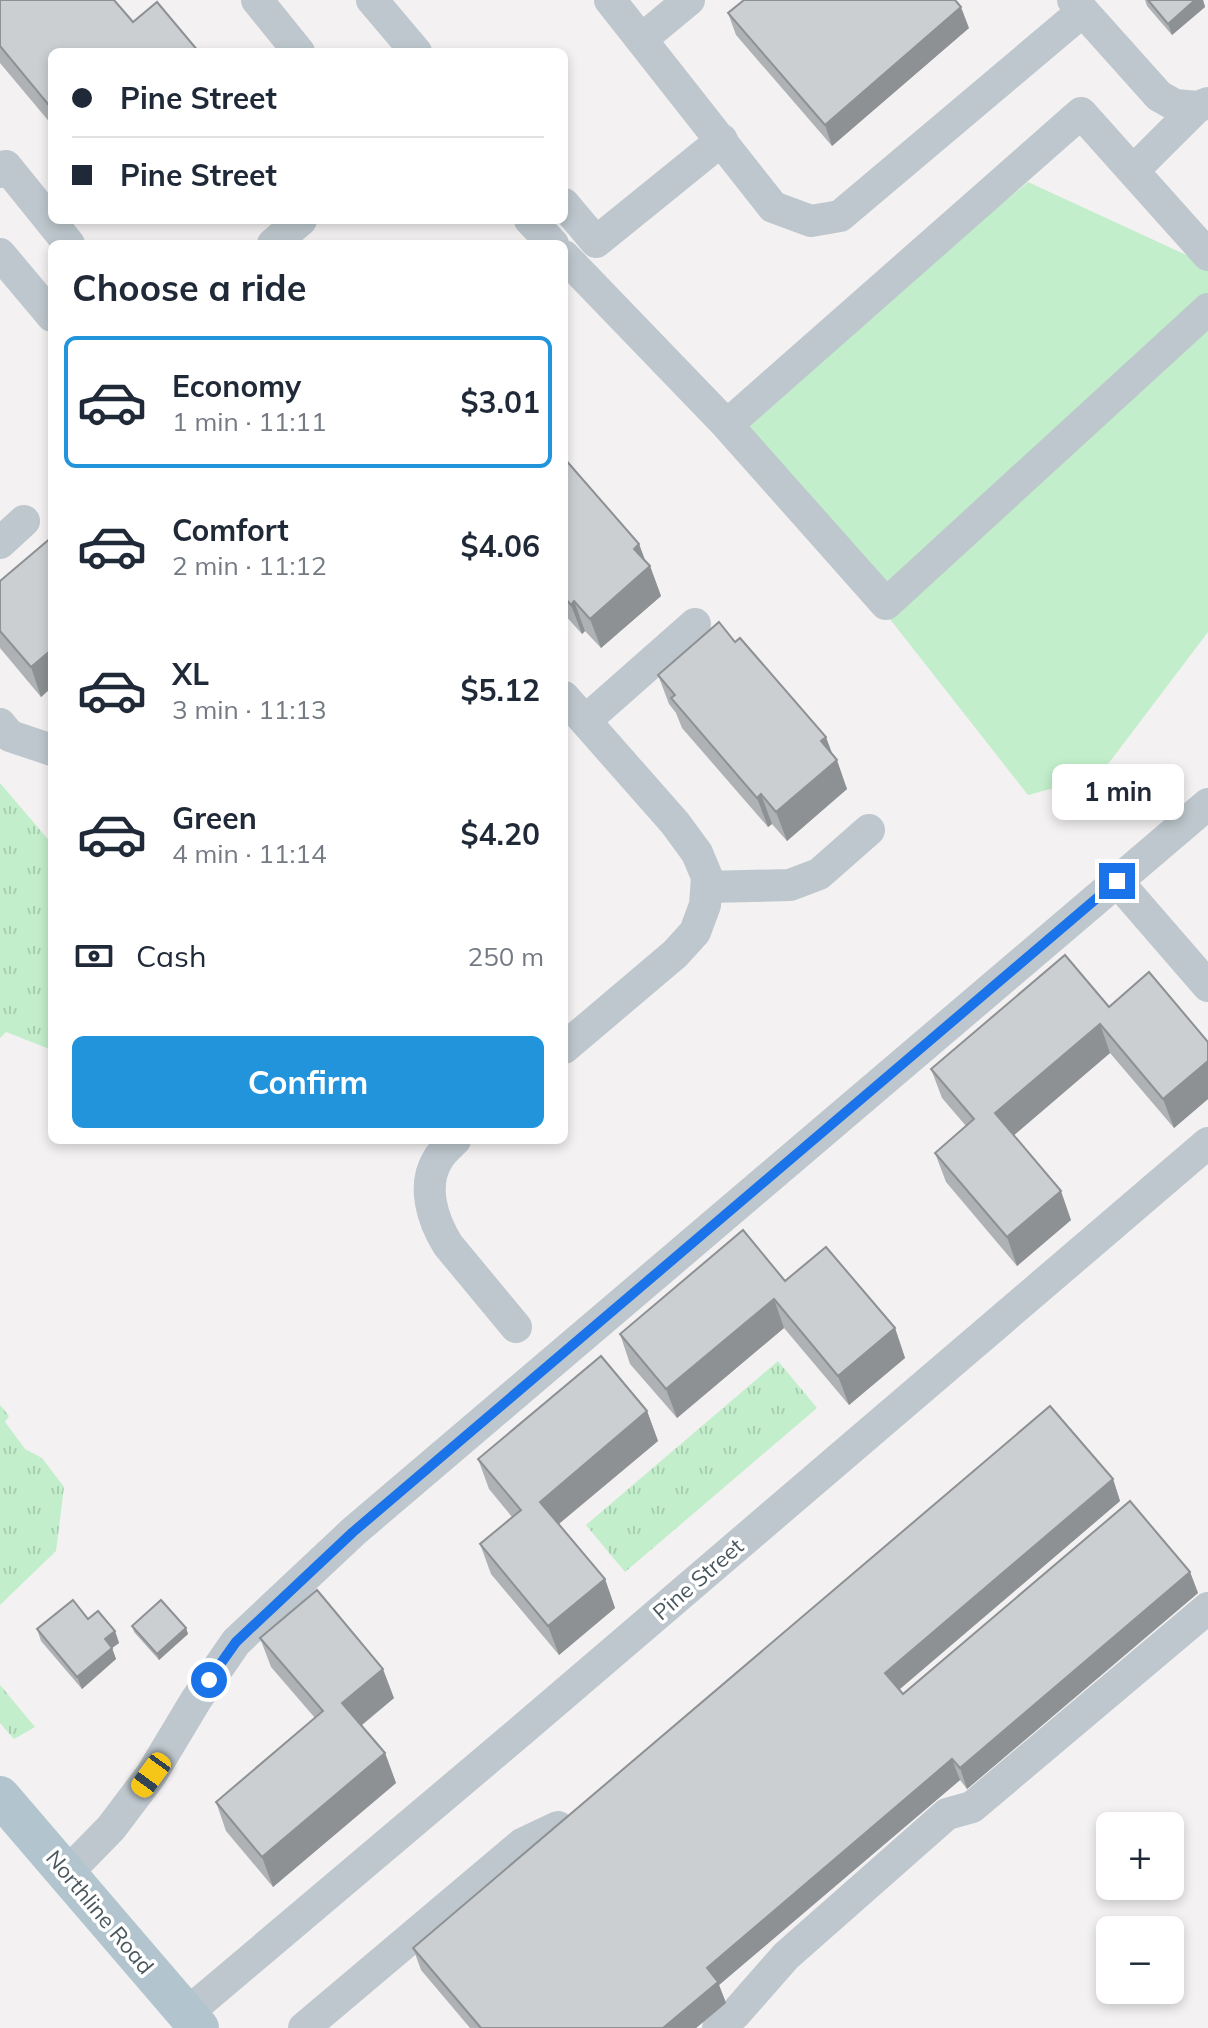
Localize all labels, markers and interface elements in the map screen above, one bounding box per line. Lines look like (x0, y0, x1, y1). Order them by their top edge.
text: Pine Street (120, 79, 277, 117)
text: Pine Street (120, 156, 277, 194)
text: Choose a ride (72, 265, 306, 310)
icon: car (76, 366, 148, 438)
text: Economy (172, 367, 301, 405)
text: $3.01 (461, 383, 540, 421)
text: 1 min · 11:11 (172, 405, 327, 438)
icon: car (76, 510, 148, 582)
text: Comfort (172, 511, 289, 549)
text: $4.06 (461, 527, 540, 565)
text: 2 min · 11:12 (172, 549, 327, 582)
icon: car (76, 654, 148, 726)
text: XL (172, 655, 209, 693)
text: $5.12 (461, 671, 540, 709)
text: 3 min · 11:13 (172, 693, 327, 726)
callout: 1 min (1051, 765, 1183, 821)
text: 1 min (1084, 775, 1152, 808)
icon: car (76, 798, 148, 870)
text: Green (172, 799, 257, 837)
text: $4.20 (461, 815, 540, 853)
text: 4 min · 11:14 (172, 837, 327, 870)
route end (1099, 863, 1135, 899)
icon: cash (72, 934, 116, 978)
text: Cash (136, 937, 207, 975)
text: 250 m (468, 940, 544, 973)
button: Confirm (72, 1036, 544, 1128)
street label: Pine Street (647, 1532, 749, 1626)
route start (191, 1662, 227, 1698)
car (127, 1749, 175, 1801)
map controls (1096, 1812, 1184, 2004)
button: + (1096, 1812, 1184, 1900)
street label: Northline Road (40, 1844, 160, 1980)
button: − (1096, 1916, 1184, 2004)

